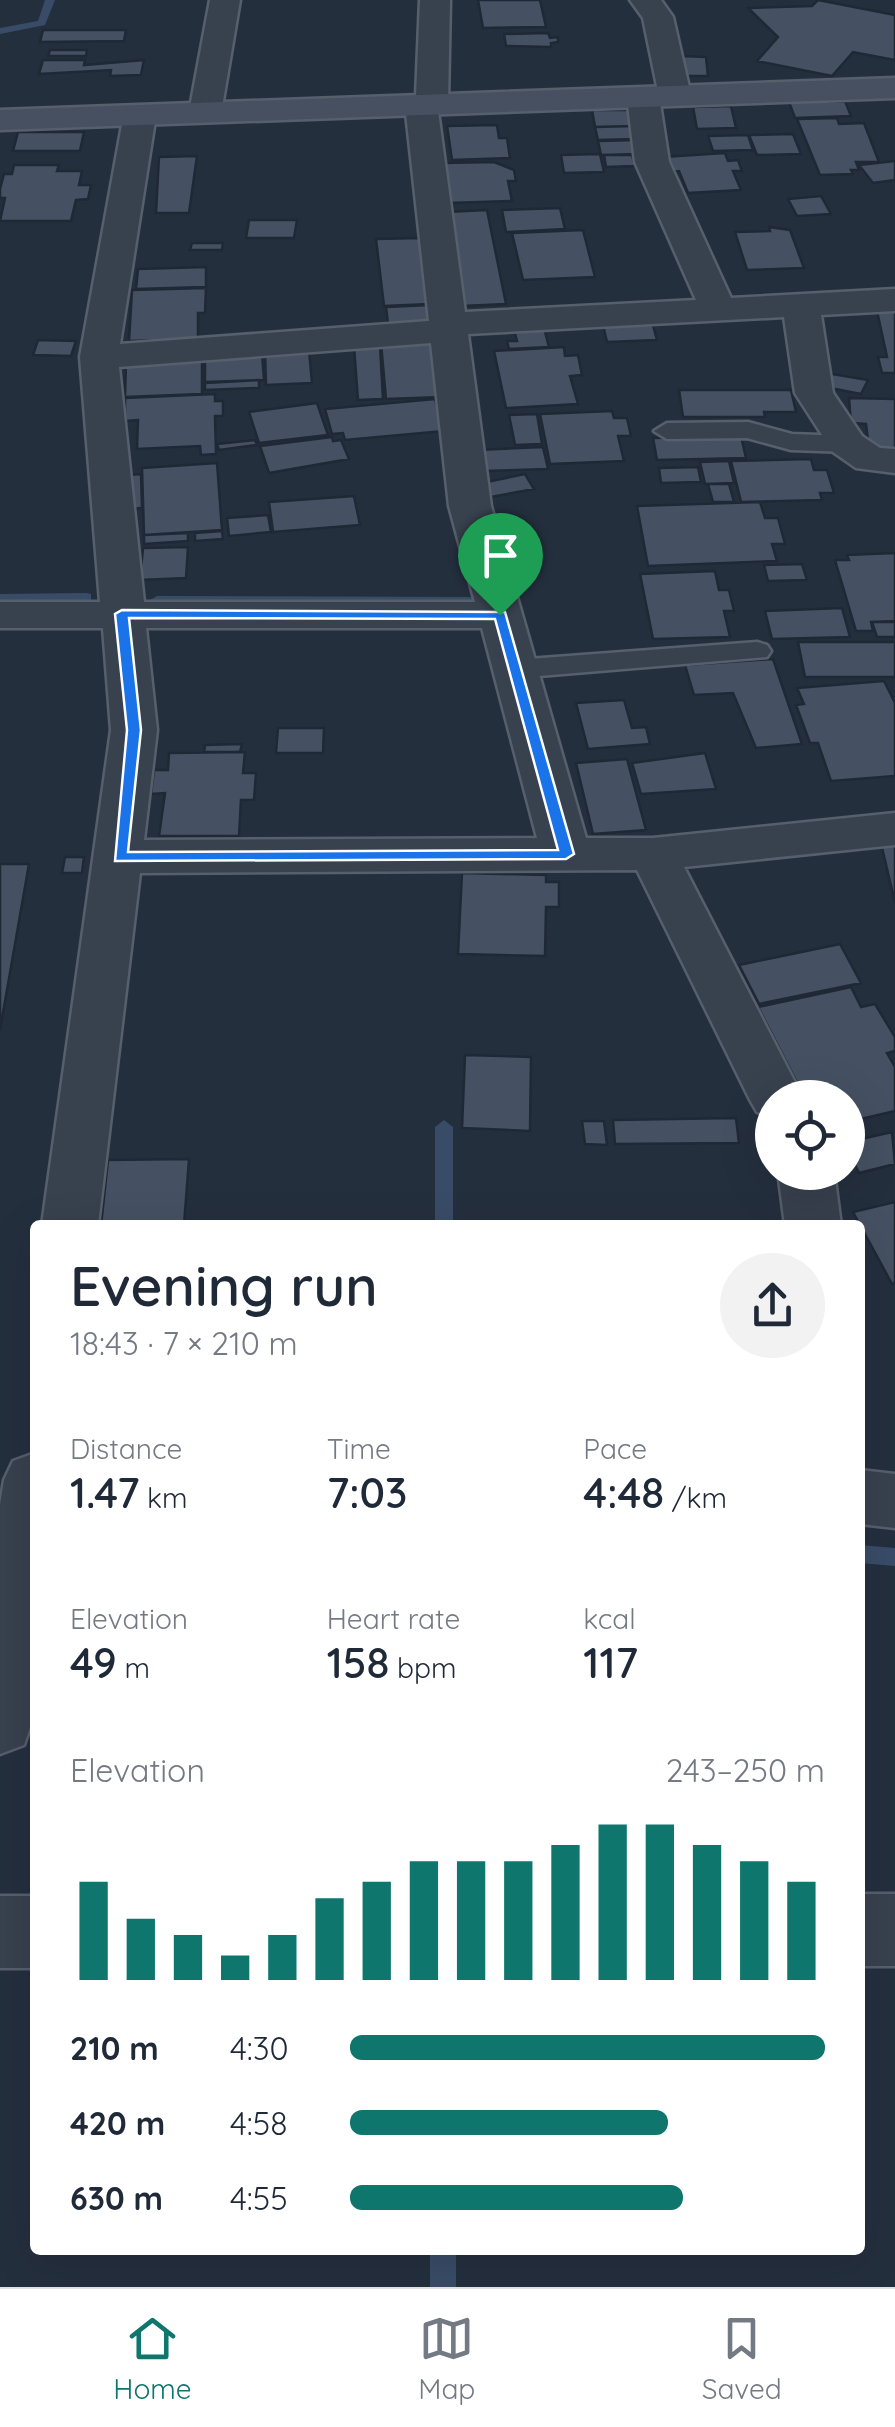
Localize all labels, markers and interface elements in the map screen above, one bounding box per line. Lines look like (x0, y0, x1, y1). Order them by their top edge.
pin (458, 513, 543, 616)
icon: arrive (473, 528, 528, 583)
map controls (755, 1080, 865, 1190)
button: locate (755, 1080, 865, 1190)
text: Evening run (70, 1251, 378, 1320)
button: share (720, 1253, 825, 1358)
text: 18:43 · 7 × 210 m (70, 1323, 298, 1363)
text: Distance (70, 1431, 182, 1466)
text: Time (327, 1431, 391, 1466)
text: Pace (583, 1431, 647, 1466)
text: 1.47 (70, 1466, 139, 1519)
text: 7:03 (327, 1466, 407, 1519)
text: 4:48 (583, 1466, 664, 1519)
text: km (139, 1480, 188, 1515)
text: /km (664, 1480, 727, 1515)
text: Elevation (70, 1601, 188, 1636)
text: Heart rate (327, 1601, 460, 1636)
text: kcal (583, 1601, 636, 1636)
text: 49 (70, 1636, 117, 1689)
text: 158 (327, 1636, 389, 1689)
text: 117 (583, 1636, 638, 1689)
text: m (117, 1650, 150, 1685)
text: bpm (389, 1650, 457, 1685)
text: Elevation (70, 1750, 205, 1790)
text: 243–250 m (666, 1750, 825, 1790)
text: 210 m (70, 2028, 159, 2068)
text: 4:30 (230, 2028, 289, 2068)
text: 420 m (70, 2103, 165, 2143)
text: 4:58 (230, 2103, 288, 2143)
text: 630 m (70, 2178, 163, 2218)
text: 4:55 (230, 2178, 288, 2218)
tab: Home (113, 2311, 192, 2406)
tab: Map (418, 2311, 475, 2406)
tab: Saved (702, 2311, 782, 2406)

